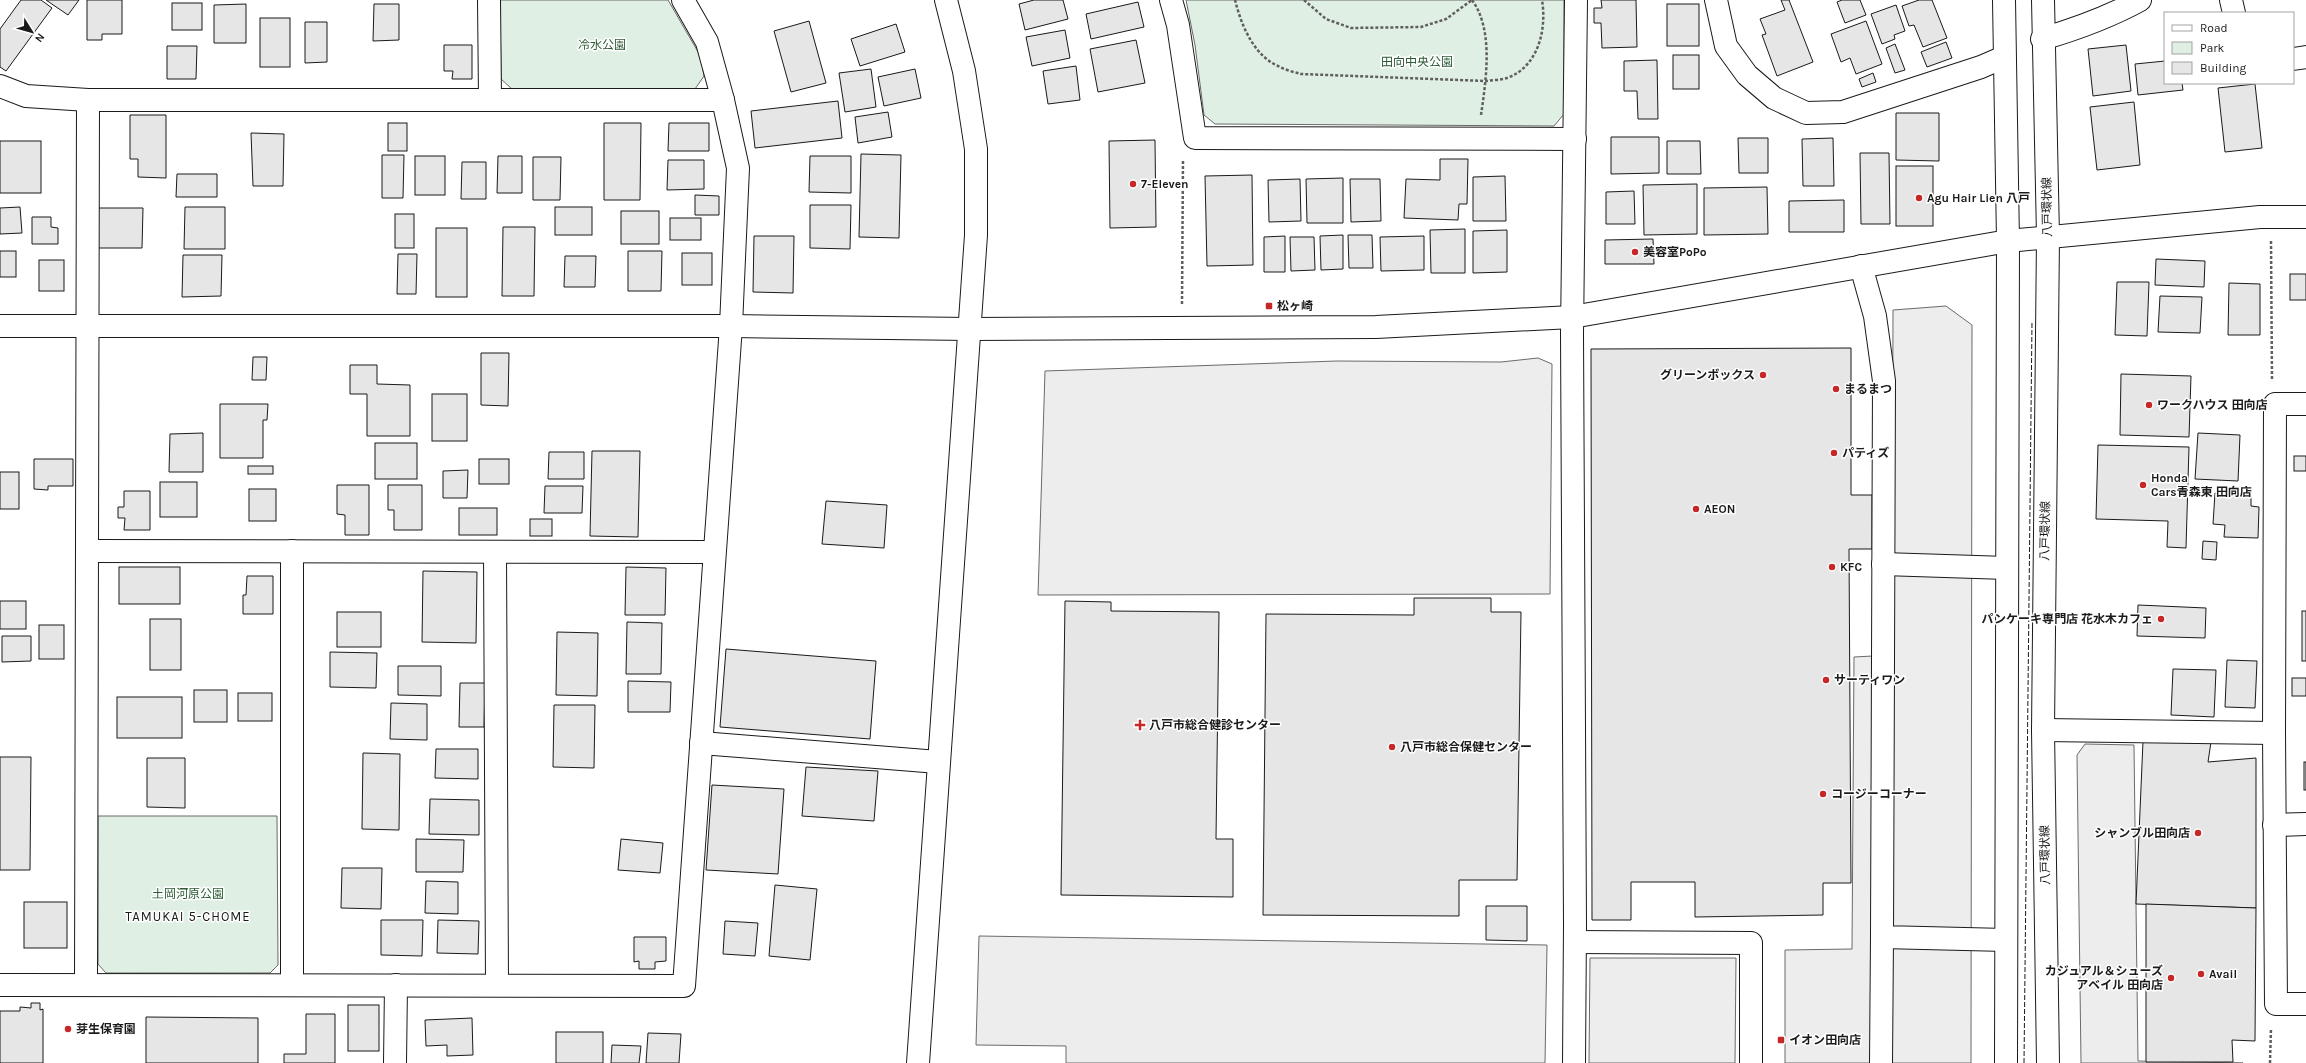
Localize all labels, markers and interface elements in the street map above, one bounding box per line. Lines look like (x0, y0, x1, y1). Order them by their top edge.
north arrow (12, 12, 52, 52)
legend (2164, 12, 2294, 84)
text: Road (2200, 21, 2228, 35)
text: N (32, 31, 47, 45)
park label: 冷水公園 (578, 38, 626, 52)
text: Park (2200, 41, 2225, 55)
park label: 田向中央公園 (1381, 55, 1453, 69)
text: Building (2200, 61, 2247, 75)
place label: 7-Eleven (1141, 177, 1189, 191)
street label: 八戸環状線 (2039, 177, 2055, 237)
marker: 7-Eleven (1128, 179, 1138, 189)
place label: Agu Hair Lien 八戸 (1927, 191, 2030, 205)
marker: Agu Hair Lien 八戸 (1914, 193, 1924, 203)
place label: 美容室PoPo (1643, 245, 1707, 259)
marker: 美容室PoPo (1630, 247, 1640, 257)
place label: 松ヶ崎 (1277, 299, 1313, 313)
marker: 松ヶ崎 (1264, 301, 1274, 311)
place label: グリーンボックス (1660, 368, 1755, 382)
marker: グリーンボックス (1758, 370, 1768, 380)
place label: まるまつ (1844, 382, 1892, 396)
marker: まるまつ (1831, 384, 1841, 394)
place label: ワークハウス 田向店 (2157, 398, 2267, 412)
marker: ワークハウス 田向店 (2144, 400, 2154, 410)
place label: パティズ (1842, 446, 1889, 460)
marker: パティズ (1829, 448, 1839, 458)
place label: Honda Cars青森東 田向店 (2151, 471, 2252, 499)
marker: Honda Cars青森東 田向店 (2138, 480, 2148, 490)
street label: 八戸環状線 (2037, 501, 2053, 561)
place label: AEON (1704, 502, 1735, 516)
marker: AEON (1691, 504, 1701, 514)
place label: KFC (1840, 560, 1862, 574)
marker: KFC (1827, 562, 1837, 572)
place label: パンケーキ専門店 花水木カフェ (1981, 612, 2153, 626)
marker: パンケーキ専門店 花水木カフェ (2156, 614, 2166, 624)
place label: サーティワン (1834, 673, 1905, 687)
marker: サーティワン (1821, 675, 1831, 685)
place label: 八戸市総合健診センター (1149, 718, 1281, 732)
marker: 八戸市総合健診センター (1134, 719, 1146, 731)
place label: 八戸市総合保健センター (1400, 740, 1532, 754)
marker: 八戸市総合保健センター (1387, 742, 1397, 752)
place label: コージーコーナー (1831, 787, 1927, 801)
marker: コージーコーナー (1818, 789, 1828, 799)
street label: 八戸環状線 (2037, 825, 2053, 885)
place label: シャンブル田向店 (2094, 826, 2190, 840)
marker: シャンブル田向店 (2193, 828, 2203, 838)
park label: 土岡河原公園 (152, 887, 224, 901)
district label: TAMUKAI 5-CHOME (125, 909, 251, 924)
place label: カジュアル＆シューズ アベイル 田向店 (2045, 964, 2163, 992)
place label: Avail (2209, 967, 2237, 981)
marker: Avail (2196, 969, 2206, 979)
marker: カジュアル＆シューズ アベイル 田向店 (2166, 973, 2176, 983)
place label: 芽生保育園 (76, 1022, 136, 1036)
marker: 芽生保育園 (63, 1024, 73, 1034)
place label: イオン田向店 (1789, 1033, 1861, 1047)
marker: イオン田向店 (1776, 1035, 1786, 1045)

